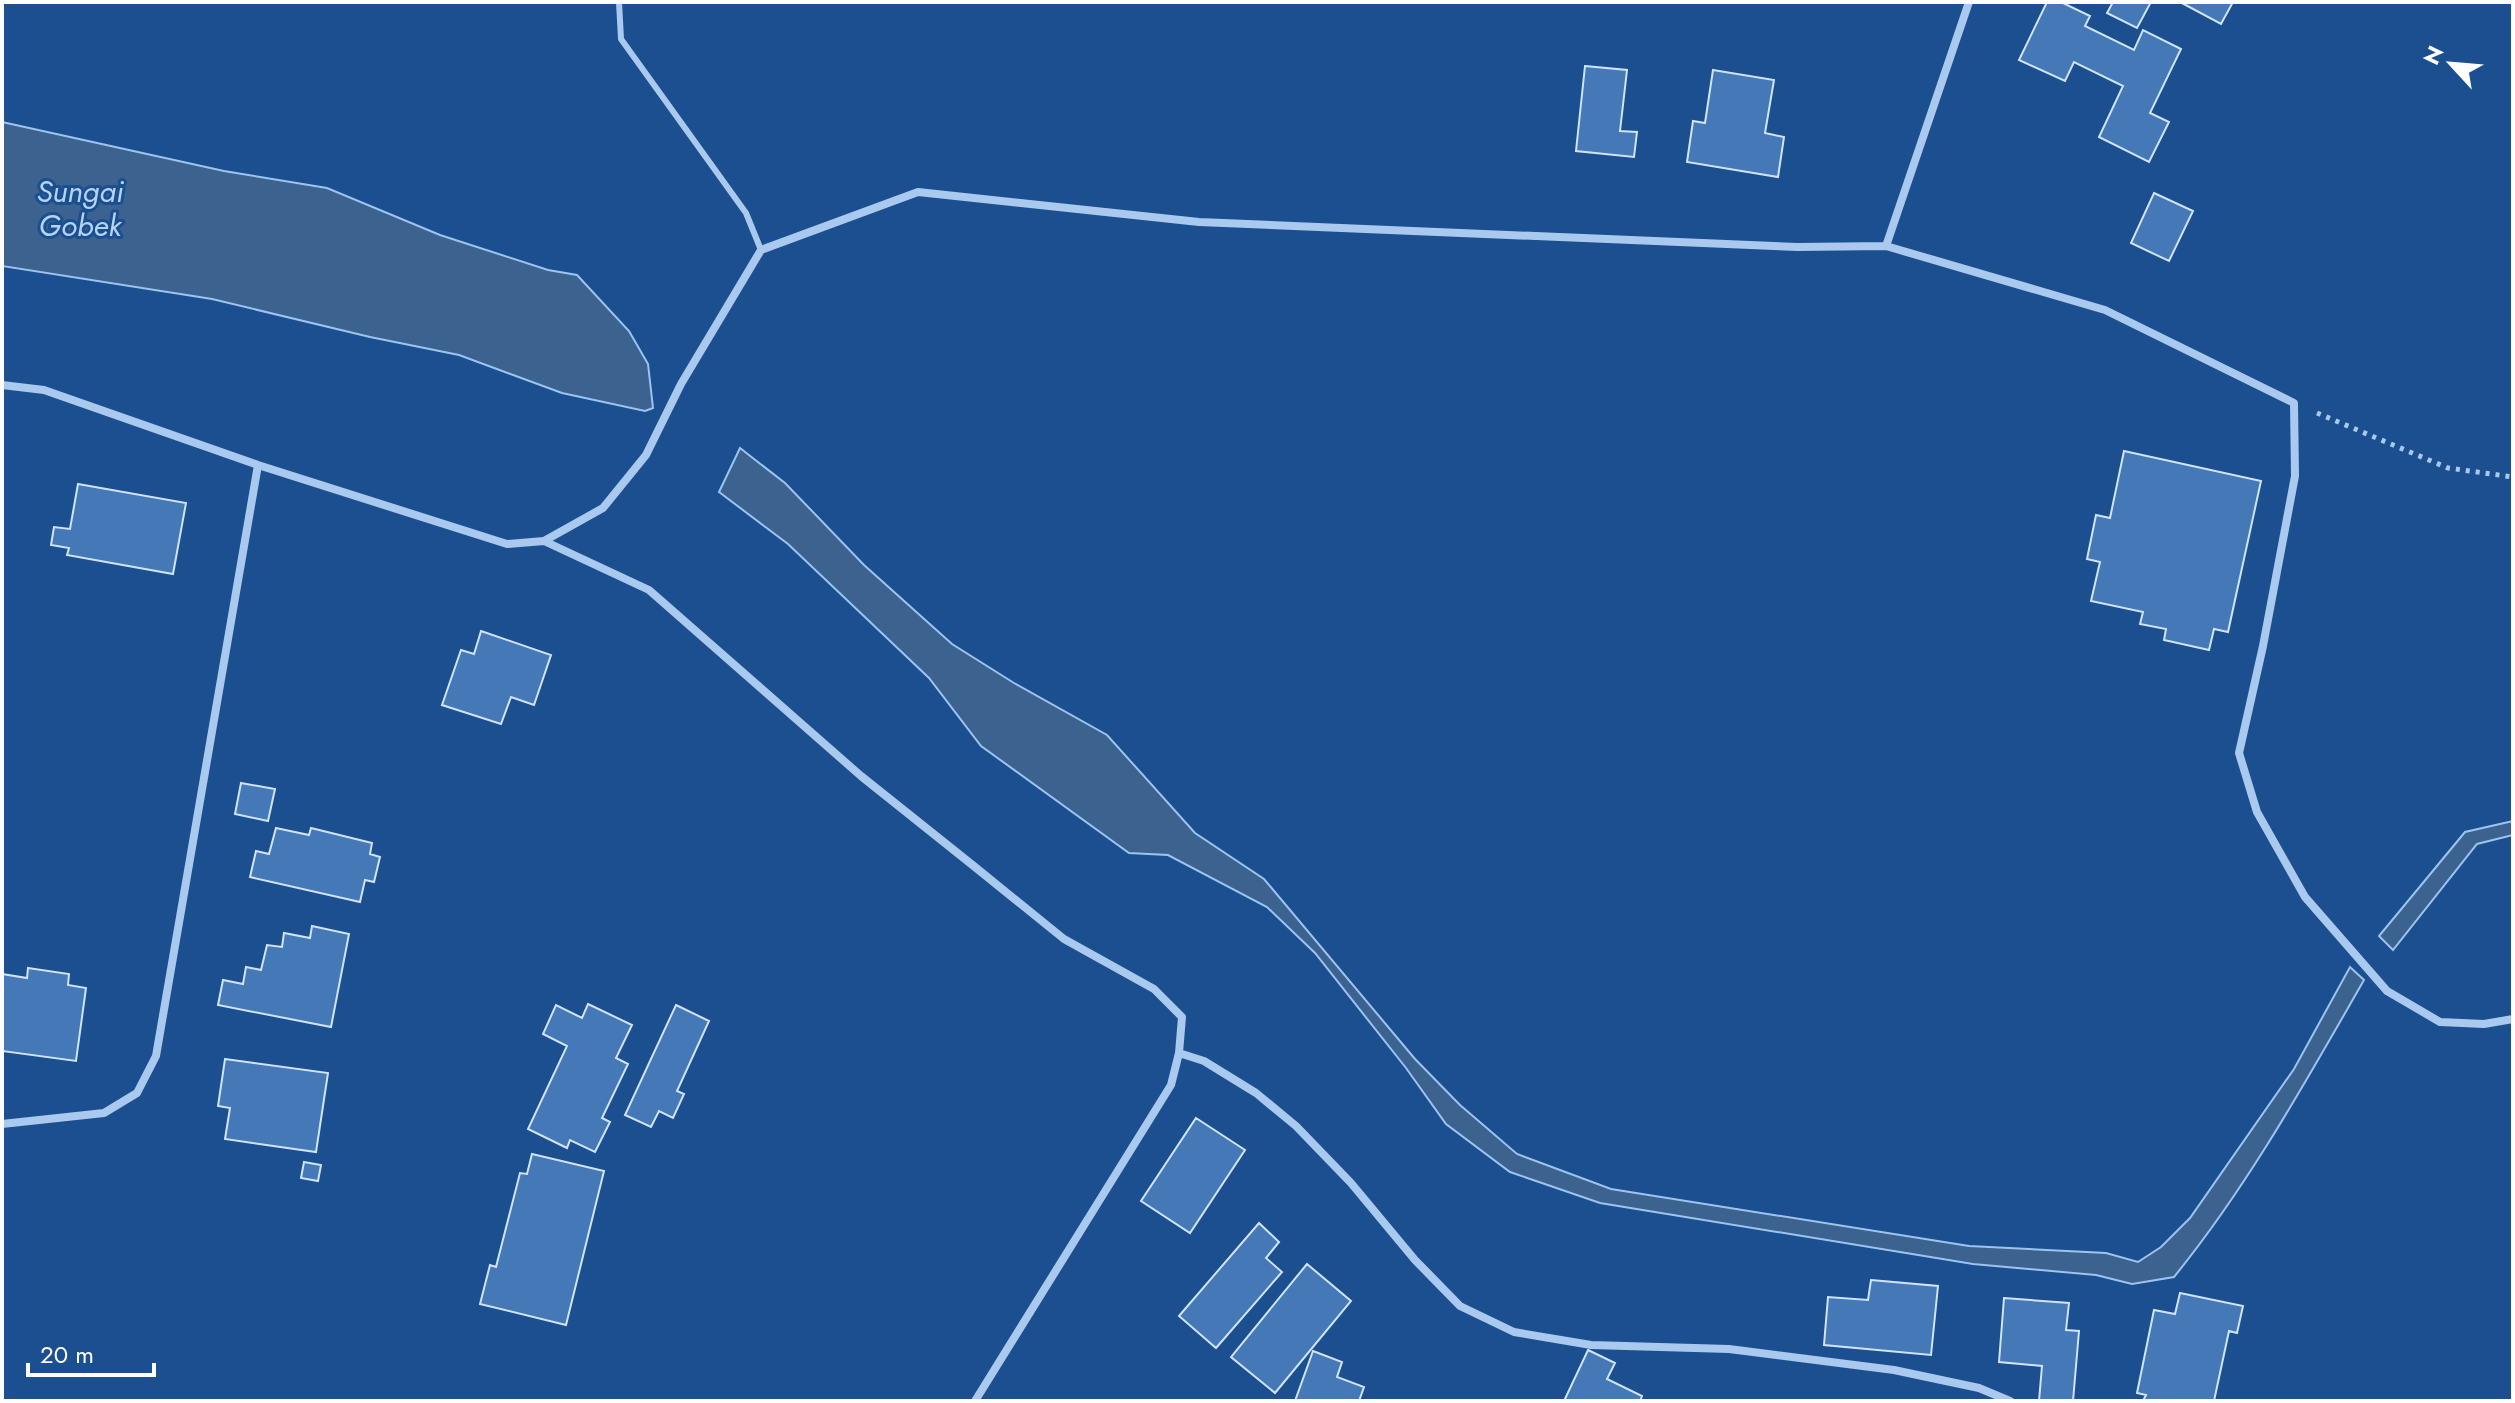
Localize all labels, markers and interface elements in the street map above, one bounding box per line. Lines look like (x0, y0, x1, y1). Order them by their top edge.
north arrow (2411, 24, 2491, 104)
text: N (2415, 40, 2451, 70)
water label: Sungai Gobek (36, 170, 124, 247)
scale bar (28, 1327, 154, 1377)
text: 20 m (40, 1337, 94, 1372)

